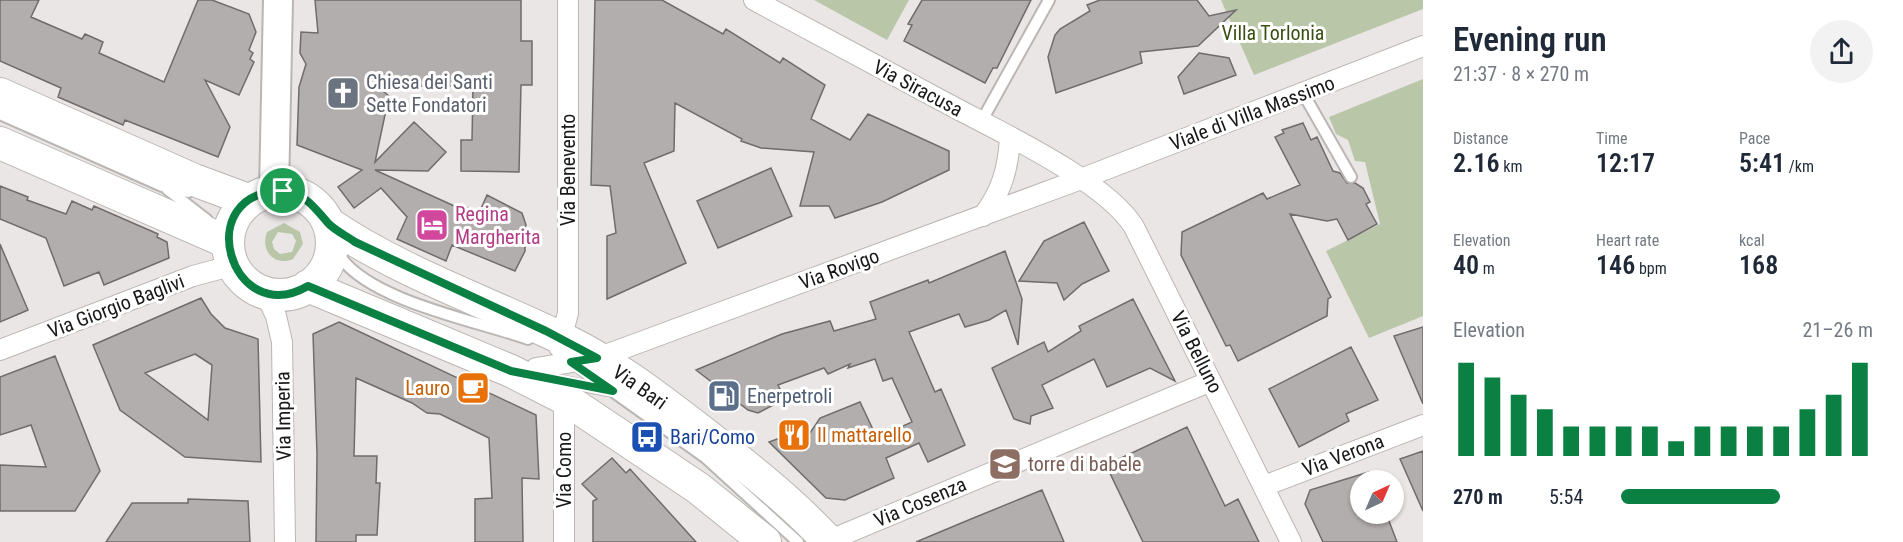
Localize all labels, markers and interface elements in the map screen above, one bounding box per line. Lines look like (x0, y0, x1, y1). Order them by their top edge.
text: Evening run (1453, 20, 1607, 59)
button: share (1810, 20, 1873, 83)
park label: Villa Torlonia (1222, 21, 1324, 45)
street label: Via Siracusa (869, 54, 967, 122)
text: 21:37 · 8 × 270 m (1453, 62, 1589, 86)
place label: Chiesa dei Santi Sette Fondatori (366, 70, 493, 117)
street label: Viale di Villa Massimo (1166, 70, 1338, 156)
church icon: Chiesa dei Santi Sette Fondatori (325, 75, 361, 111)
street label: Via Benevento (556, 114, 580, 226)
text: Distance (1453, 129, 1508, 148)
text: Time (1596, 129, 1628, 148)
text: Pace (1739, 129, 1770, 148)
text: 2.16 (1453, 148, 1500, 178)
text: 12:17 (1596, 148, 1655, 178)
text: 5:41 (1739, 148, 1785, 178)
text: km (1500, 157, 1523, 176)
text: /km (1785, 157, 1814, 176)
pin (257, 165, 308, 216)
icon: arrive (266, 174, 299, 207)
place label: Regina Margherita (455, 202, 541, 249)
hotel icon: Regina Margherita (414, 207, 450, 243)
text: Elevation (1453, 231, 1511, 250)
text: Heart rate (1596, 231, 1659, 250)
text: kcal (1739, 231, 1765, 250)
street label: Via Rovigo (796, 243, 882, 295)
text: 40 (1453, 250, 1479, 280)
text: 146 (1596, 250, 1635, 280)
text: 168 (1739, 250, 1778, 280)
text: m (1479, 259, 1495, 278)
text: bpm (1635, 259, 1667, 278)
street label: Via Giorgio Baglivi (44, 269, 188, 343)
street label: Via Belluno (1166, 307, 1228, 397)
text: Elevation (1453, 318, 1525, 342)
text: 21–26 m (1802, 318, 1873, 342)
street label: Via Bari (608, 360, 672, 414)
cafe icon: Lauro (455, 370, 491, 406)
street label: Via Imperia (270, 371, 296, 461)
place label: Lauro (405, 376, 450, 400)
fuel station icon: Enerpetroli (706, 378, 742, 414)
place label: Enerpetroli (747, 384, 832, 408)
restaurant icon: Il mattarello (776, 417, 812, 453)
bus stop icon: Bari/Como (629, 419, 665, 455)
place label: Il mattarello (817, 423, 912, 447)
place label: Bari/Como (670, 425, 755, 449)
street label: Via Verona (1299, 429, 1387, 481)
street label: Via Como (552, 432, 576, 508)
school or university icon: torre di babele (987, 446, 1023, 482)
place label: torre di babele (1028, 452, 1141, 476)
north arrow (1350, 470, 1404, 524)
map controls (1350, 470, 1404, 524)
street label: Via Cosenza (870, 472, 970, 532)
text: 270 m (1453, 485, 1503, 509)
text: 5:54 (1549, 485, 1583, 509)

